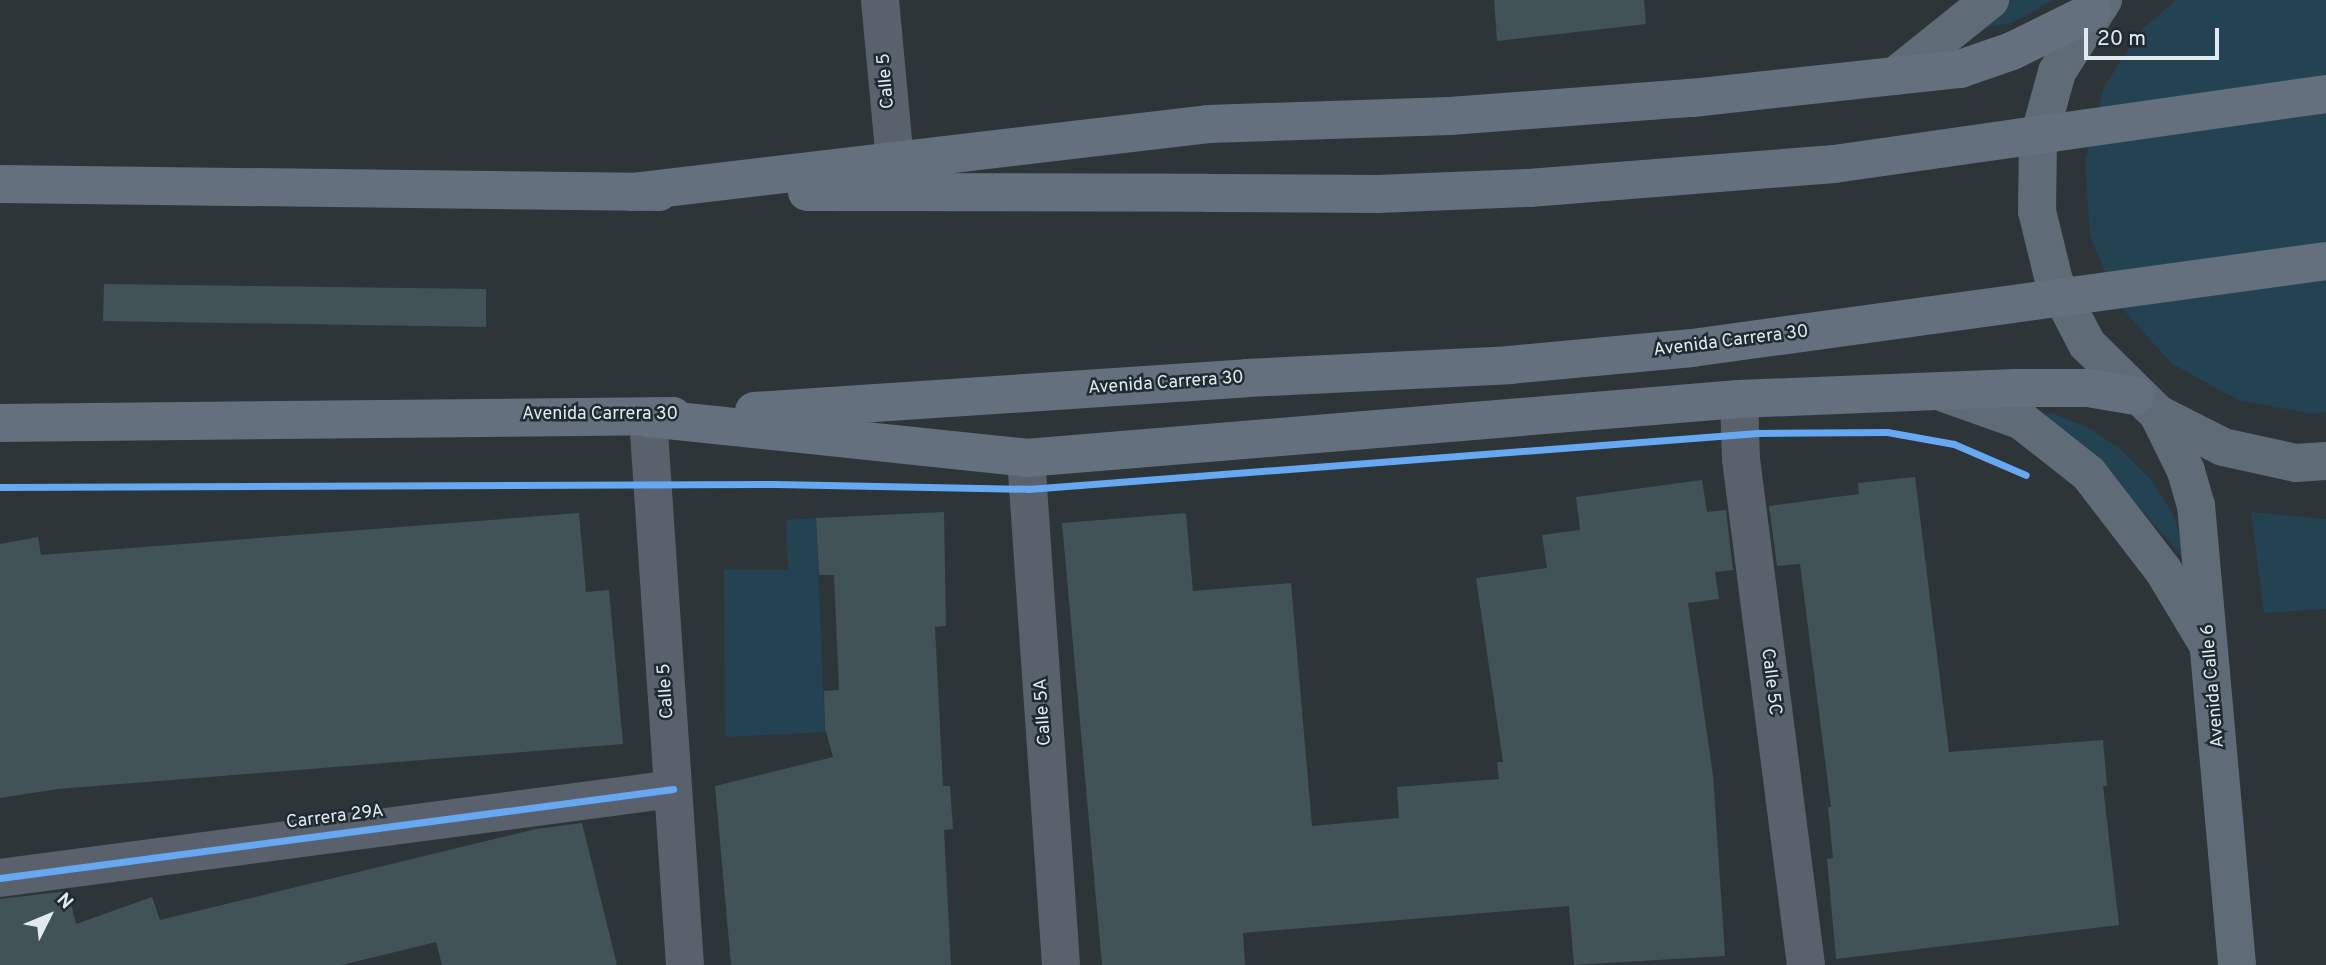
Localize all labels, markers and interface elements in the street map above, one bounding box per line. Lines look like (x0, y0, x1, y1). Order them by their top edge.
scale bar (2088, 14, 2223, 58)
text: 20 m (2097, 26, 2146, 53)
street label: Calle 5 (874, 52, 900, 110)
street label: Avenida Carrera 30 (1652, 322, 1810, 362)
street label: Avenida Carrera 30 (1087, 368, 1245, 400)
street label: Avenida Carrera 30 (522, 404, 678, 426)
street label: Avenida Calle 6 (2198, 623, 2230, 749)
street label: Calle 5C (1755, 647, 1785, 717)
street label: Calle 5 (654, 662, 680, 720)
street label: Calle 5A (1031, 678, 1057, 746)
street label: Carrera 29A (285, 801, 385, 835)
north arrow (14, 881, 84, 951)
text: N (51, 889, 78, 915)

